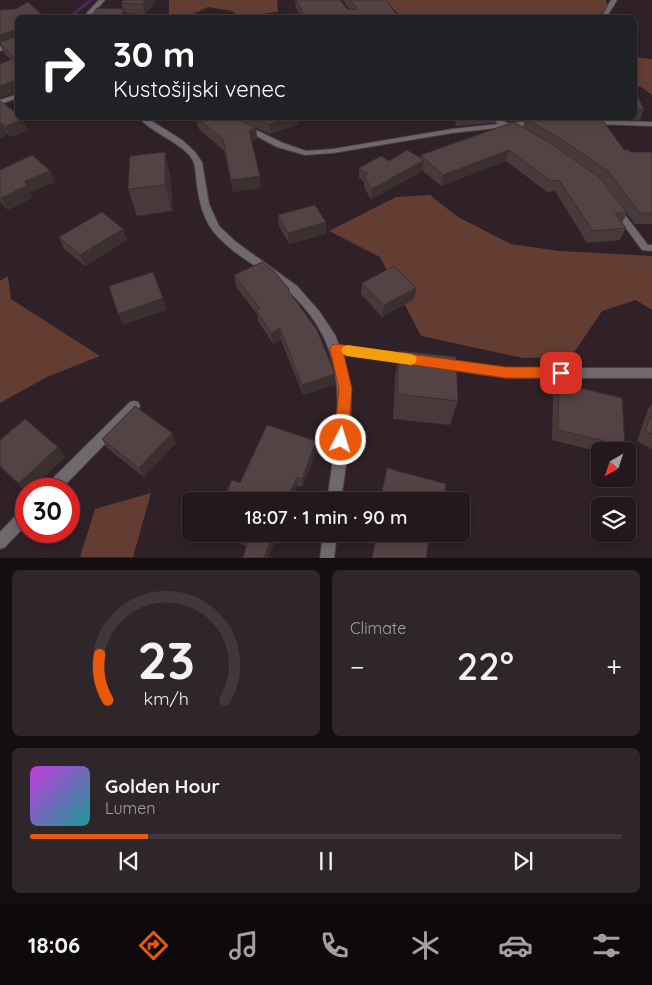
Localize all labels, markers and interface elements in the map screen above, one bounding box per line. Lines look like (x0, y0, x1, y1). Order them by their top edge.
text: 30 m (113, 32, 195, 76)
icon: right (30, 35, 95, 100)
text: Kustošijski venec (113, 75, 285, 103)
pin (540, 352, 582, 394)
icon: arrive (547, 359, 575, 387)
position arrow (314, 413, 366, 465)
north arrow (591, 442, 636, 488)
map controls (591, 442, 636, 542)
speed limit sign: 30 (15, 478, 80, 543)
button: layers (591, 497, 636, 542)
text: 18:07 · 1 min · 90 m (244, 505, 408, 529)
text: Climate (350, 618, 406, 638)
text: 23 (137, 627, 195, 692)
text: 22° (457, 642, 514, 690)
text: − (350, 649, 365, 684)
text: + (606, 649, 622, 684)
text: km/h (143, 687, 189, 709)
text: Golden Hour (105, 774, 220, 798)
text: Lumen (105, 798, 156, 818)
icon: previous (115, 847, 143, 875)
icon: pause (312, 847, 340, 875)
icon: next (509, 847, 537, 875)
icon: directions (136, 928, 171, 963)
icon: music (226, 928, 261, 963)
icon: phone (317, 928, 352, 963)
icon: climate (408, 928, 443, 963)
icon: car (498, 928, 533, 963)
icon: filters (589, 928, 624, 963)
text: 18:06 (28, 931, 80, 959)

